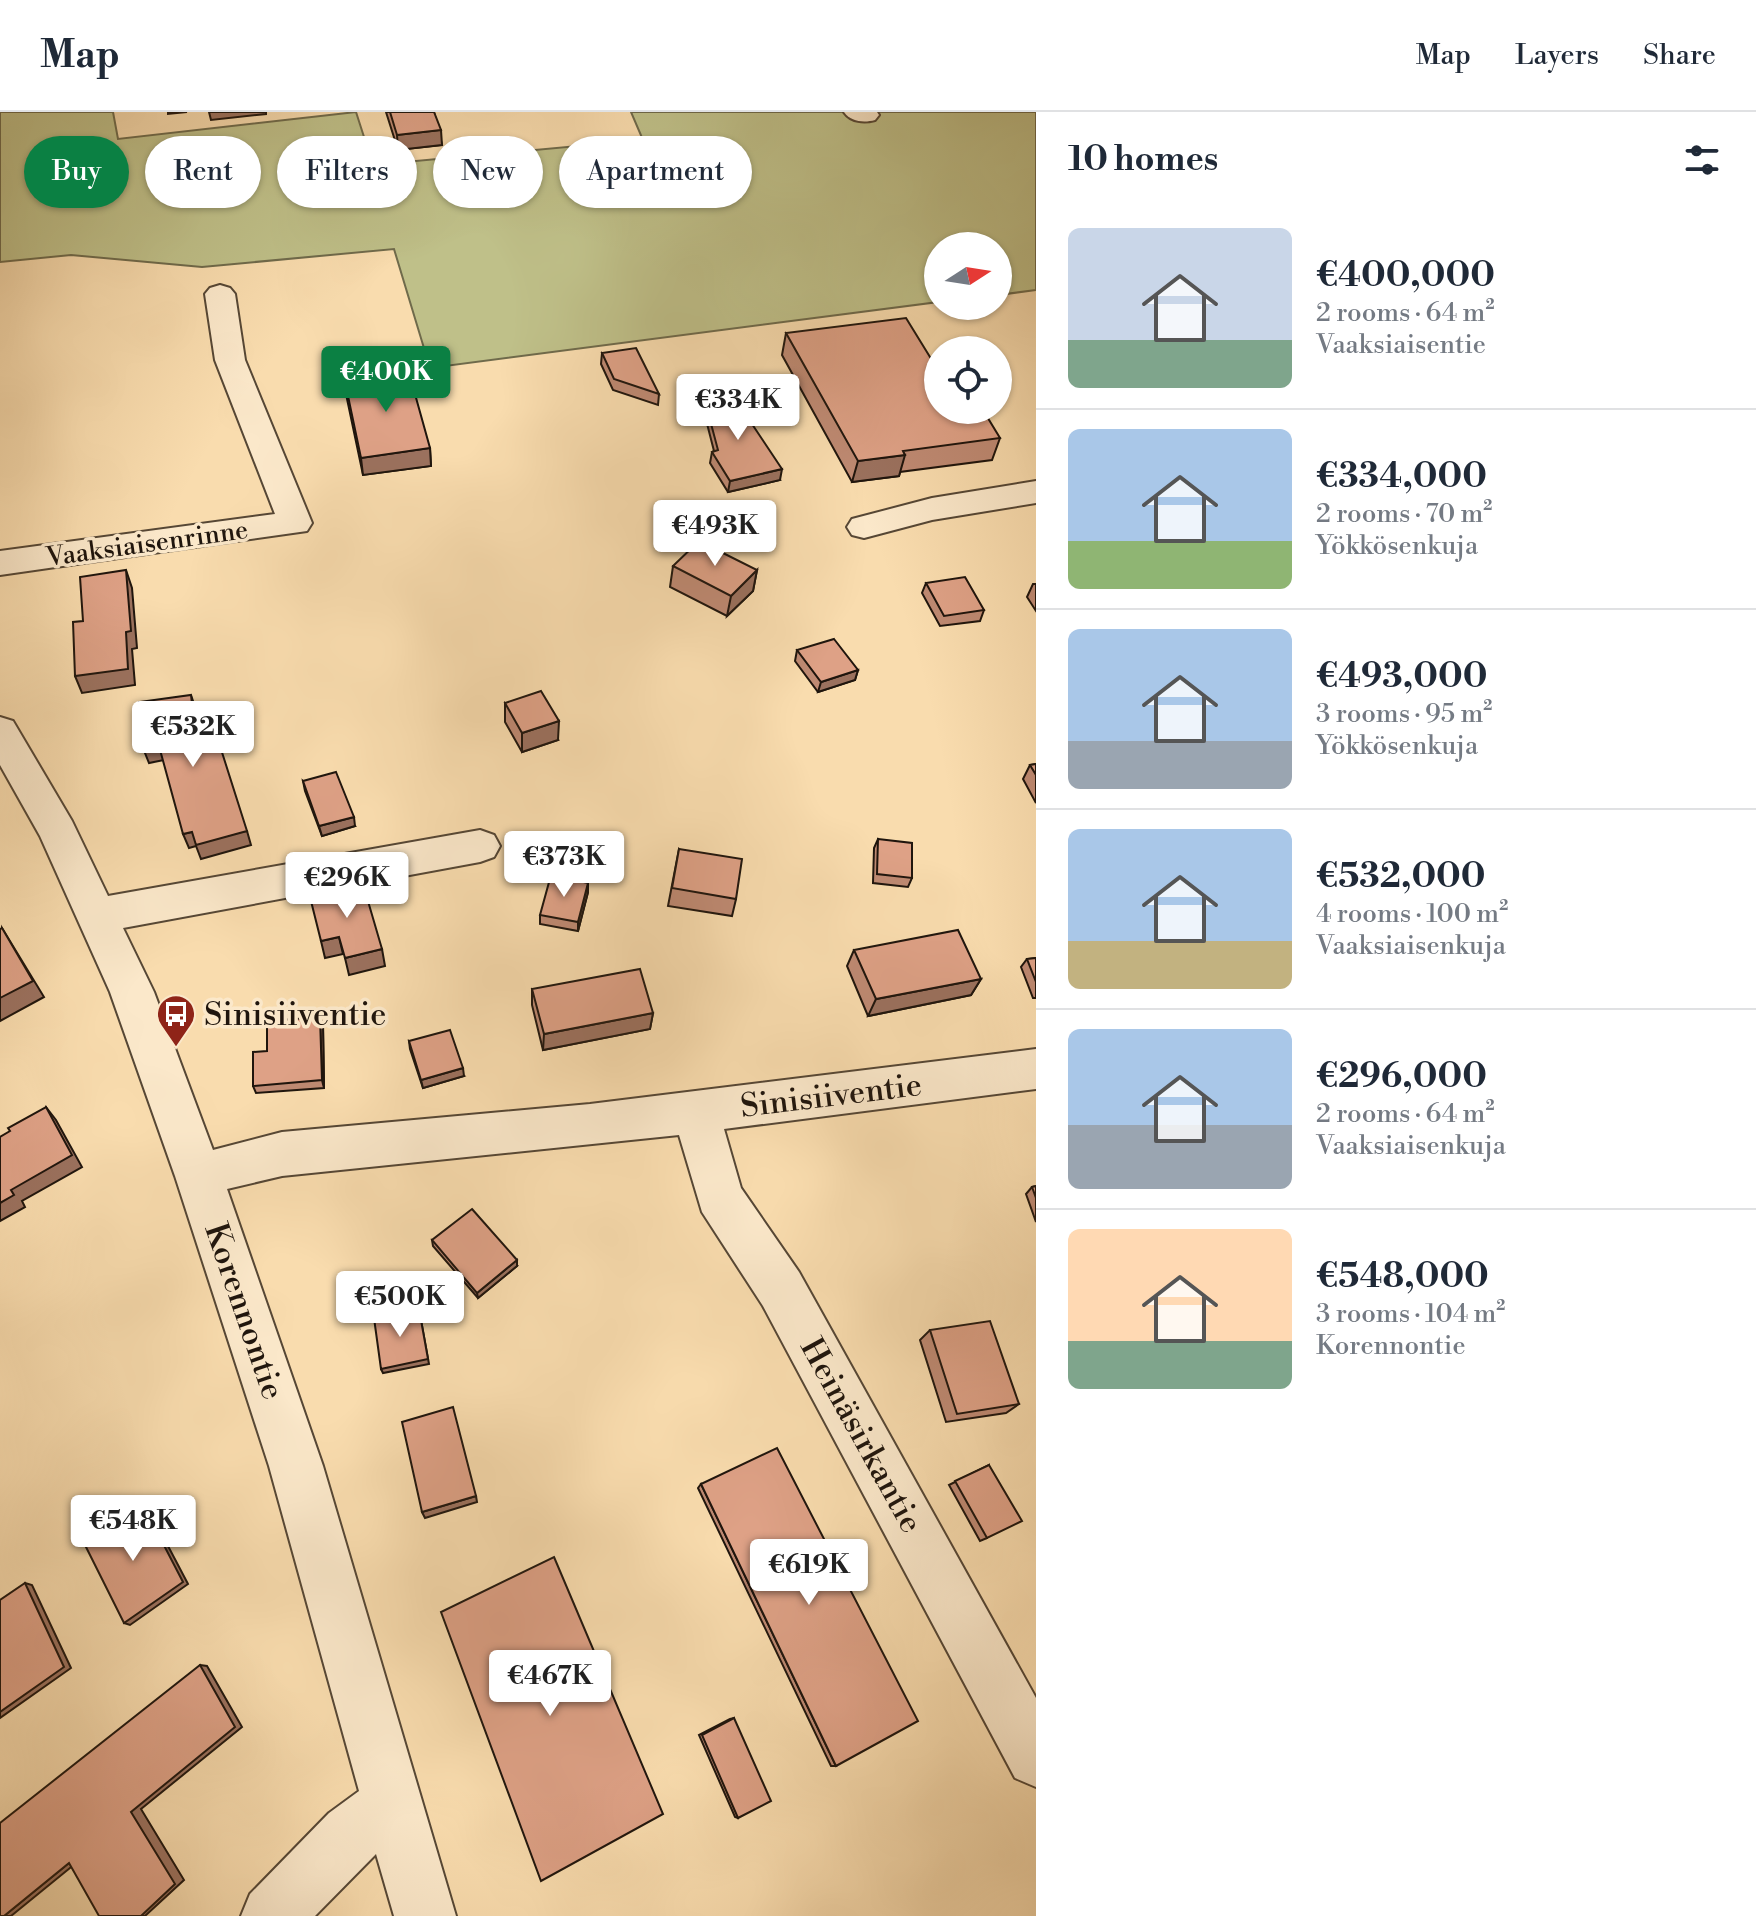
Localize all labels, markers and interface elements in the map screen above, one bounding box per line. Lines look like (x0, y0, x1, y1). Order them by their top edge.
text: Map (40, 32, 120, 79)
text: Map (1416, 38, 1471, 73)
text: Layers (1515, 38, 1599, 73)
text: Share (1643, 38, 1716, 73)
chip: Buy (24, 136, 129, 208)
chip: Rent (145, 136, 261, 208)
chip: Filters (277, 136, 417, 208)
chip: New (433, 136, 543, 208)
chip: Apartment (559, 136, 752, 208)
icon: filters (1680, 138, 1724, 182)
text: 10 homes (1068, 139, 1218, 181)
north arrow (924, 232, 1012, 320)
map controls (924, 232, 1012, 424)
text: €400,000 (1316, 255, 1495, 297)
icon: home (1132, 260, 1228, 356)
text: 2 rooms · 64 m² (1316, 297, 1495, 329)
text: Vaaksiaisentie (1316, 329, 1486, 361)
button: locate (924, 336, 1012, 424)
pin: €400K (330, 346, 442, 414)
text: €400K (339, 356, 433, 388)
pin: €334K (682, 374, 794, 442)
text: €334K (694, 384, 782, 416)
text: €334,000 (1316, 456, 1487, 498)
icon: home (1132, 461, 1228, 557)
text: 2 rooms · 70 m² (1316, 498, 1492, 530)
pin: €493K (659, 500, 771, 568)
text: €493K (671, 510, 759, 542)
street label: Vaaksiaisenrinne (43, 514, 250, 574)
text: Yökkösenkuja (1316, 530, 1478, 562)
text: €493,000 (1316, 656, 1487, 698)
icon: home (1132, 661, 1228, 757)
text: 3 rooms · 95 m² (1316, 698, 1492, 730)
pin: €532K (137, 701, 249, 769)
text: €532K (150, 711, 236, 743)
text: Yökkösenkuja (1316, 730, 1478, 762)
pin: €373K (508, 831, 620, 899)
text: €373K (522, 841, 606, 873)
pin: €296K (291, 852, 403, 920)
text: €532,000 (1316, 856, 1486, 898)
icon: home (1132, 861, 1228, 957)
text: €296K (303, 862, 391, 894)
text: 4 rooms · 100 m² (1316, 898, 1508, 930)
text: Vaaksiaisenkuja (1316, 930, 1506, 962)
bus stop icon: Sinisiiventie (155, 993, 197, 1048)
place label: Sinisiiventie (204, 995, 386, 1035)
text: €296,000 (1316, 1056, 1487, 1098)
icon: home (1132, 1061, 1228, 1157)
street label: Sinisiiventie (738, 1065, 924, 1127)
text: 2 rooms · 64 m² (1316, 1098, 1495, 1130)
text: Vaaksiaisenkuja (1316, 1130, 1506, 1162)
street label: Korennontie (195, 1218, 293, 1405)
text: €548,000 (1316, 1256, 1489, 1298)
icon: home (1132, 1261, 1228, 1357)
pin: €500K (344, 1271, 456, 1339)
text: €500K (354, 1281, 446, 1313)
text: 3 rooms · 104 m² (1316, 1298, 1505, 1330)
text: Korennontie (1316, 1330, 1466, 1362)
street label: Heinäsirkantie (791, 1331, 931, 1540)
pin: €548K (77, 1495, 189, 1563)
text: €548K (89, 1505, 177, 1537)
pin: €619K (753, 1539, 865, 1607)
text: €619K (768, 1549, 850, 1581)
pin: €467K (494, 1650, 606, 1718)
text: €467K (507, 1660, 593, 1692)

